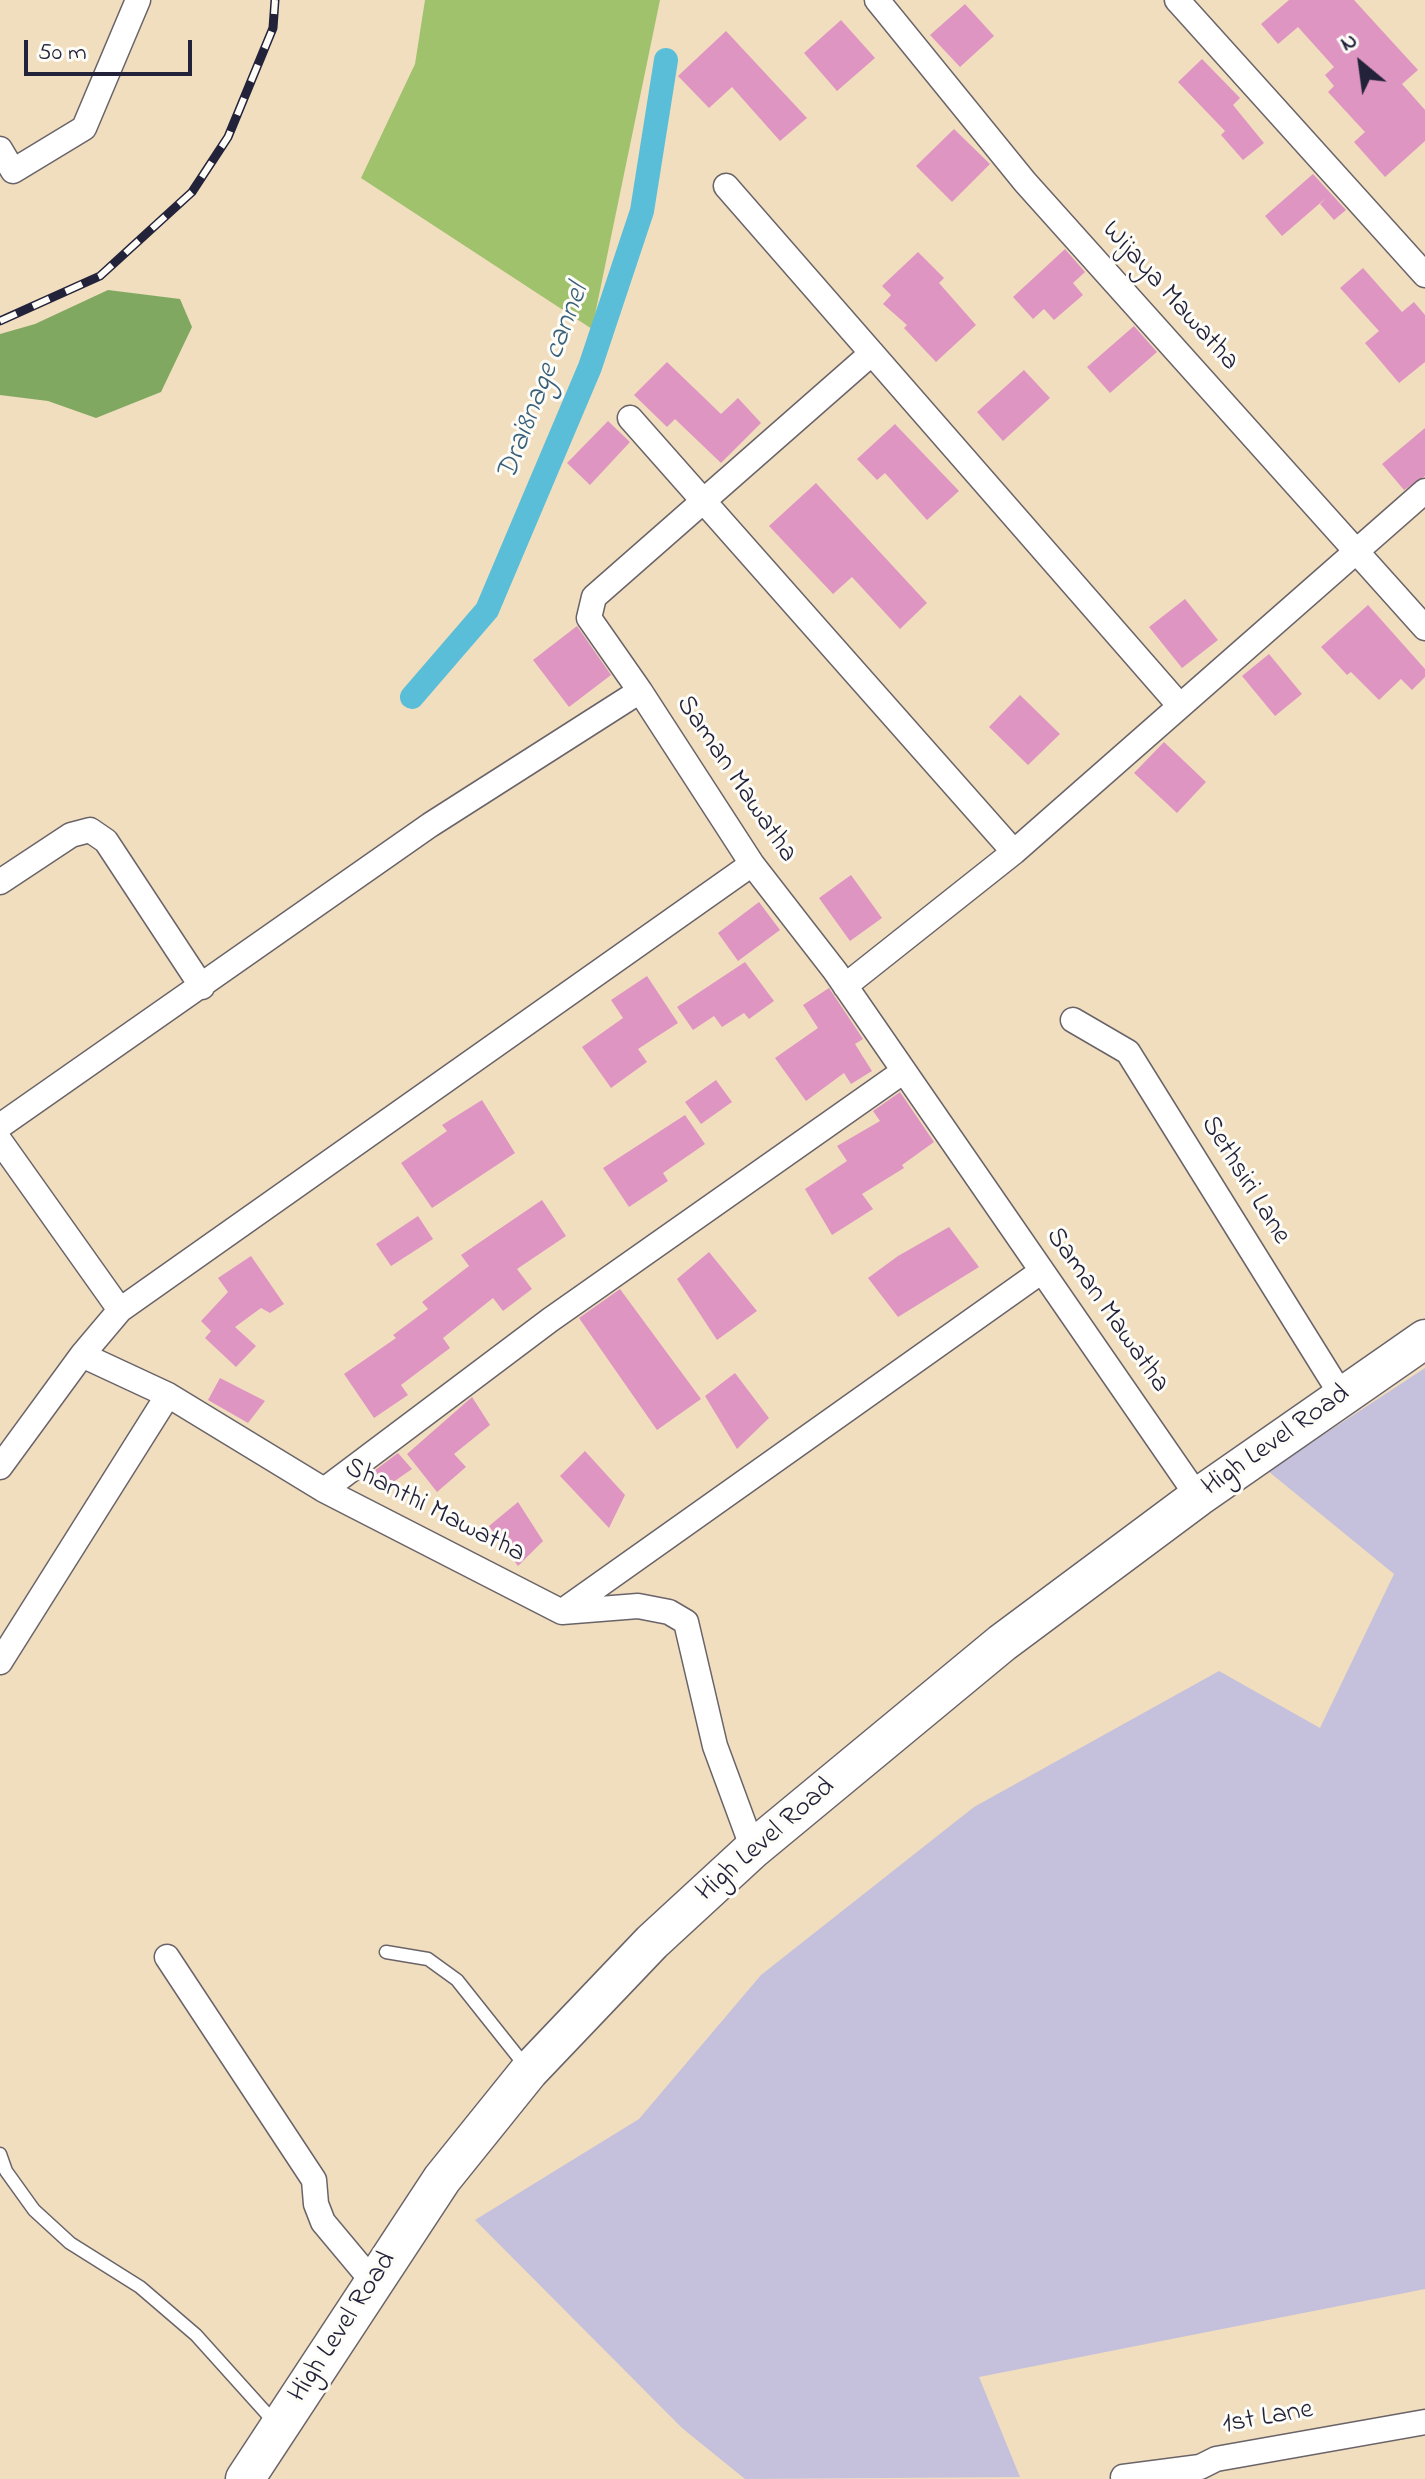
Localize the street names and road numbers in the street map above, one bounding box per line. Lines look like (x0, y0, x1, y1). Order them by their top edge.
street label: Wijaya Mawatha (1093, 215, 1245, 379)
street label: Saman Mawatha (667, 690, 803, 870)
street label: Sethsiri Lane (1191, 1111, 1297, 1251)
street label: Saman Mawatha (1037, 1222, 1175, 1400)
street label: High Level Road (1197, 1379, 1357, 1505)
street label: Shanthi Mawatha (338, 1452, 530, 1572)
street label: High Level Road (691, 1772, 843, 1910)
street label: High Level Road (283, 2246, 405, 2410)
street label: 1st Lane (1220, 2395, 1316, 2443)

